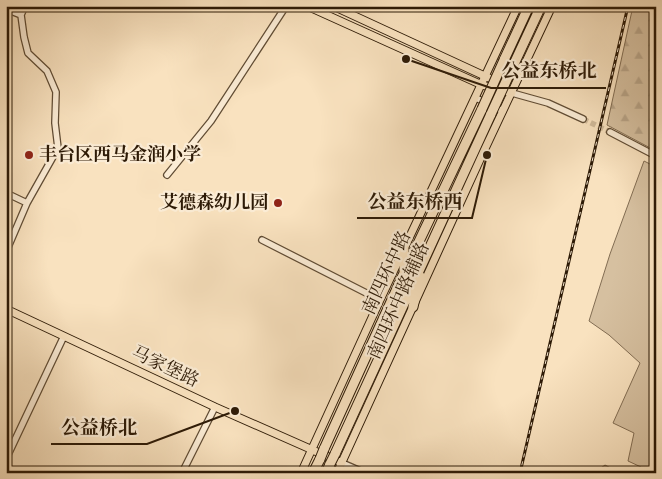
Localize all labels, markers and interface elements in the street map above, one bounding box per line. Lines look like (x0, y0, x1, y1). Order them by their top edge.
callout: 公益东桥北 (491, 54, 606, 88)
text: 公益东桥北 (501, 60, 597, 82)
place label: 丰台区西马金润小学 (39, 144, 201, 164)
marker: 丰台区西马金润小学 (23, 149, 35, 161)
callout: 公益东桥西 (357, 184, 472, 218)
text: 公益东桥西 (367, 191, 463, 213)
place label: 艾德森幼儿园 (160, 192, 268, 212)
marker: 艾德森幼儿园 (272, 197, 284, 209)
street label: 南四环中路 (358, 228, 414, 318)
street label: 南四环中路辅路 (363, 239, 433, 362)
street label: 马家堡路 (129, 342, 202, 390)
callout: 公益桥北 (51, 410, 147, 444)
text: 公益桥北 (61, 417, 137, 439)

